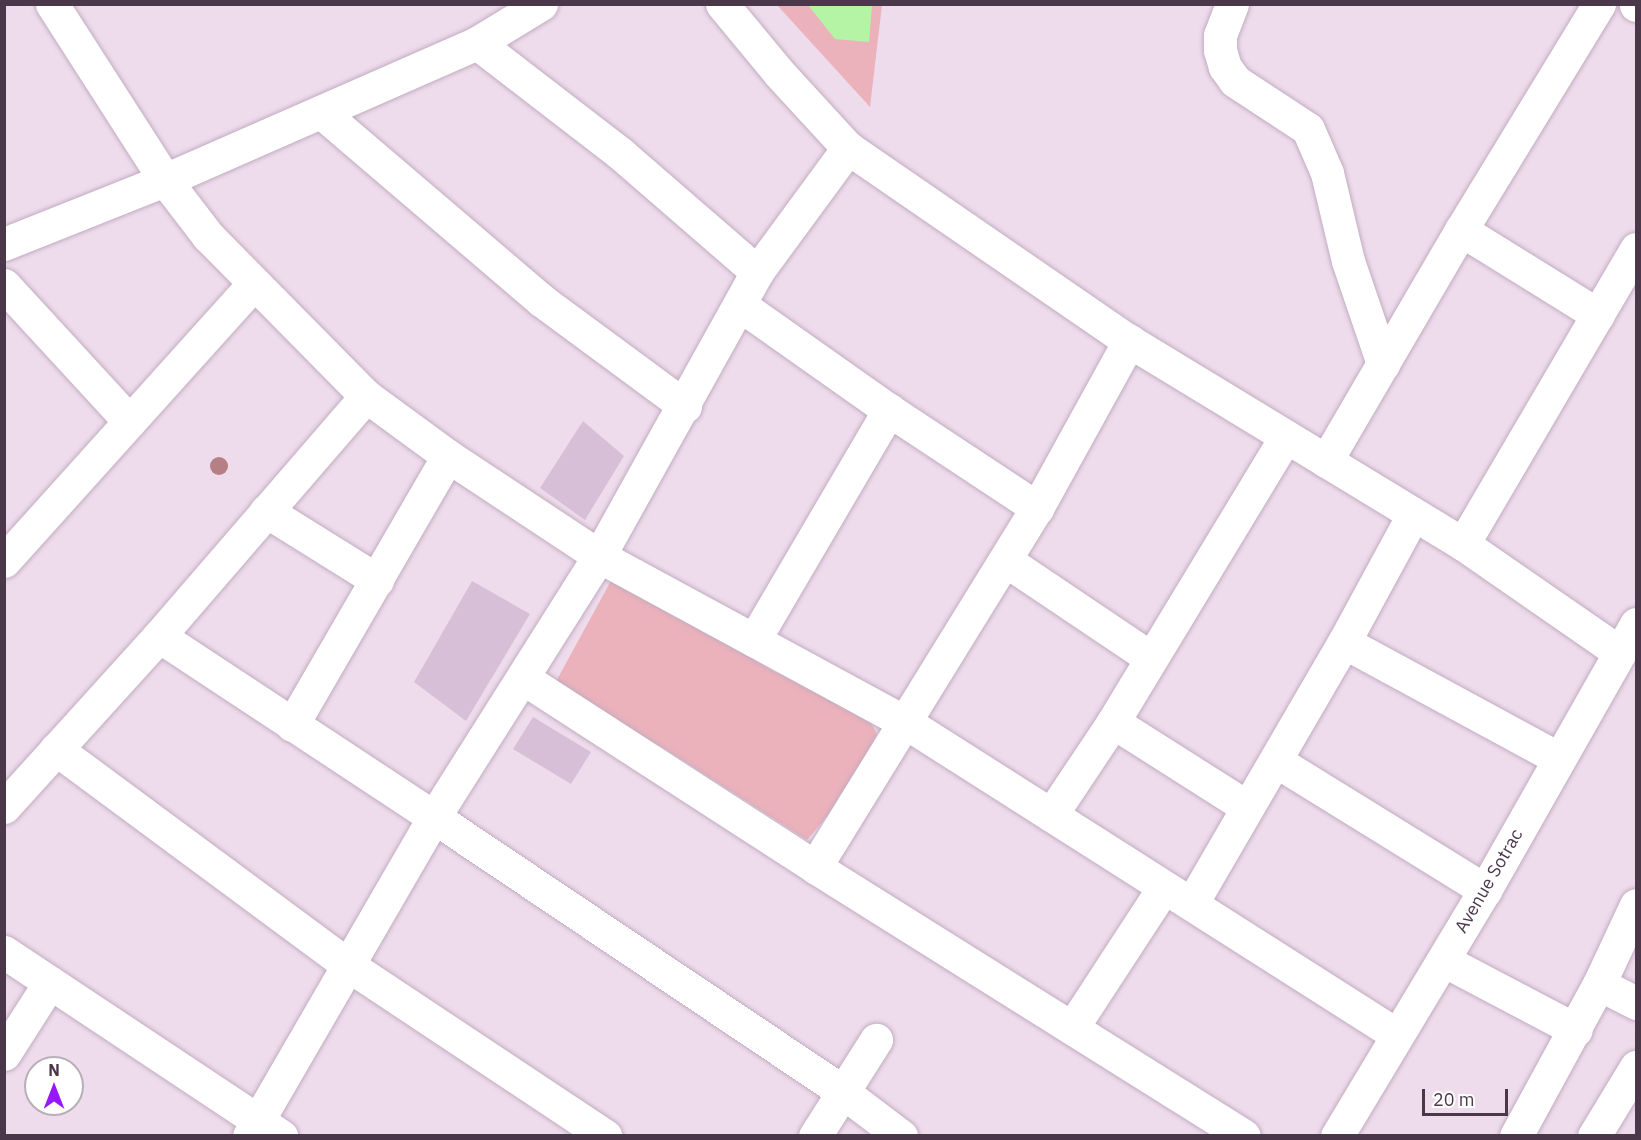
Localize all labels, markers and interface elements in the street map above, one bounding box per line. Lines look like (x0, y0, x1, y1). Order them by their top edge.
street label: Avenue Sotrac (1451, 825, 1527, 937)
north arrow (24, 1056, 84, 1116)
text: N (48, 1060, 60, 1080)
scale bar (1425, 1077, 1510, 1115)
text: 20 m (1433, 1088, 1475, 1111)

